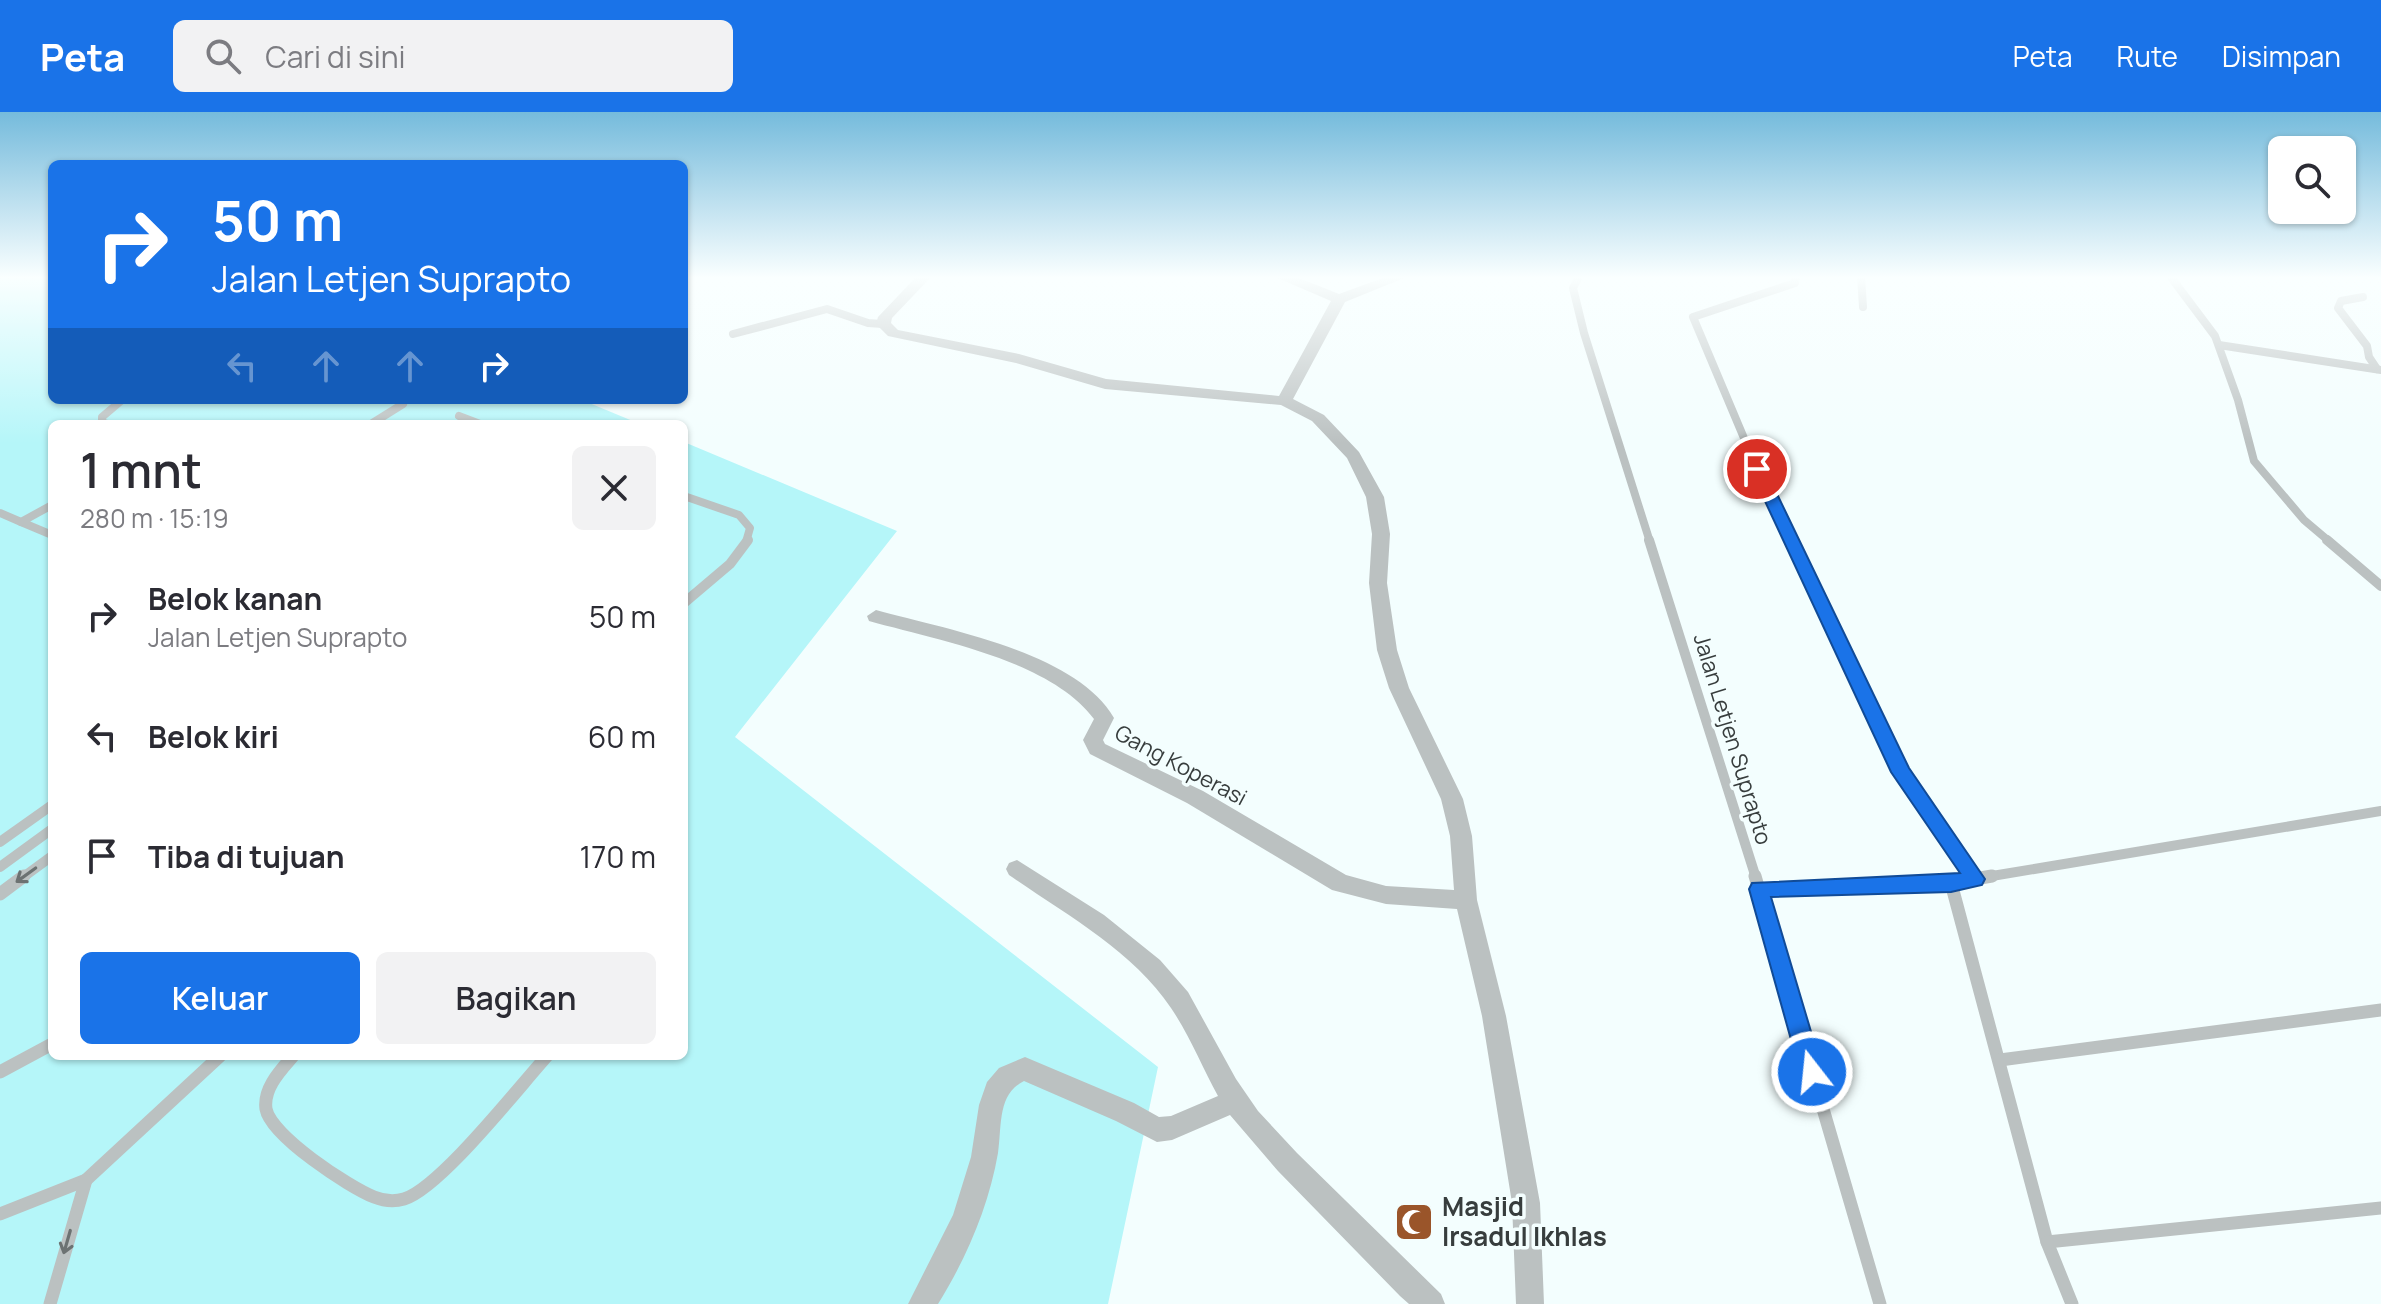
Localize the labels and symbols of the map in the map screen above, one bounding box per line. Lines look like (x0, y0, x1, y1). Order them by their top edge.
pin (1723, 435, 1791, 503)
street label: Jalan Letjen Suprapto (1687, 630, 1779, 848)
street label: Gang Koperasi (1110, 718, 1252, 812)
one-way arrow (16, 867, 37, 884)
position arrow (1770, 1030, 1854, 1114)
place label: Masjid Irsadul Ikhlas (1442, 1188, 1607, 1254)
mosque icon: Masjid Irsadul Ikhlas (1393, 1201, 1435, 1243)
one-way arrow (59, 1228, 74, 1254)

